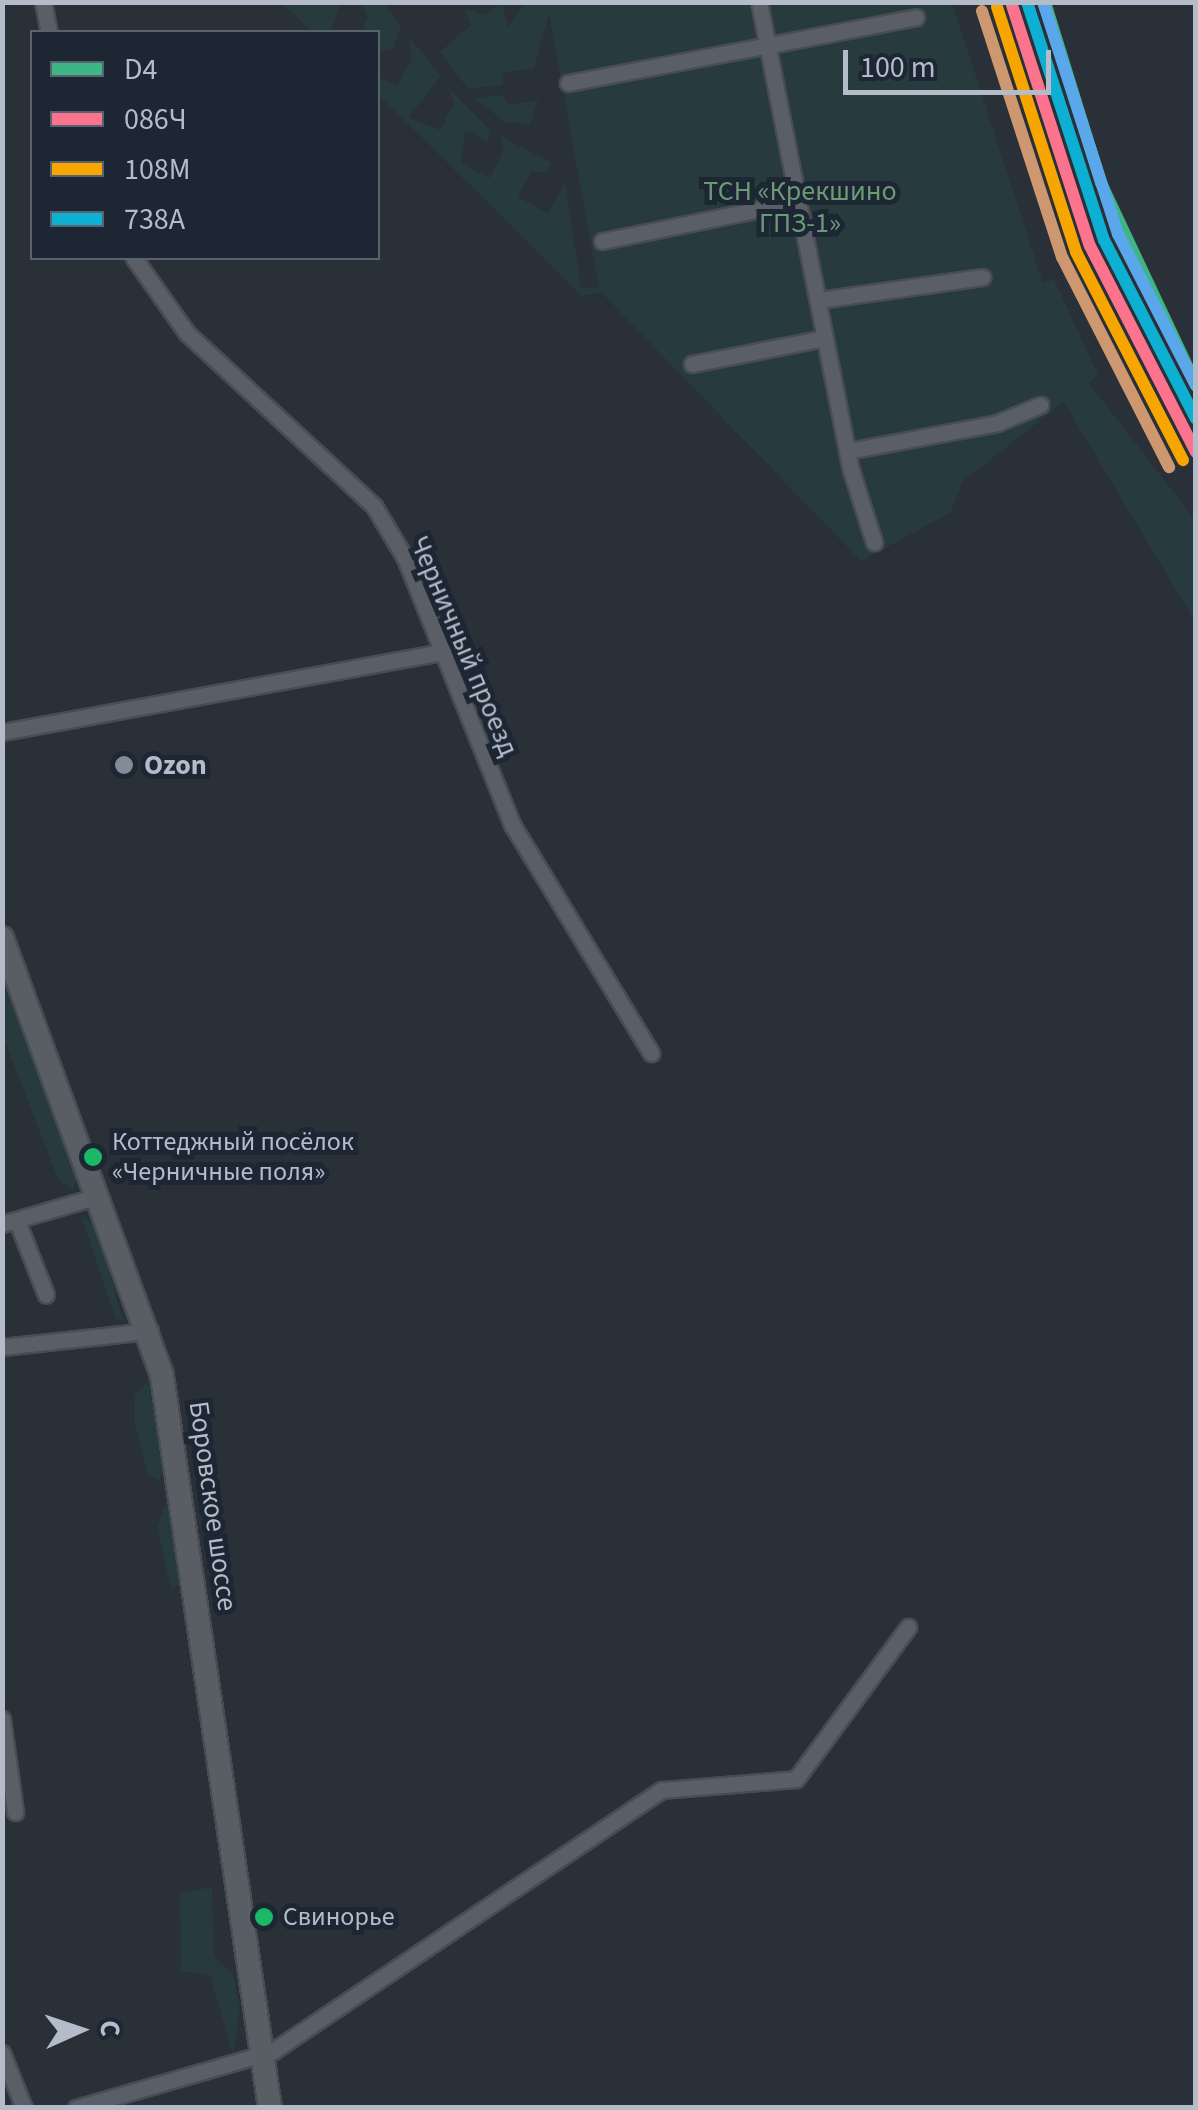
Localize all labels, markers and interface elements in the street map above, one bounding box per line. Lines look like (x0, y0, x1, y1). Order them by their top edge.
legend (30, 30, 380, 260)
scale bar (848, 30, 1056, 92)
text: 100 m (860, 46, 936, 89)
text: D4 (124, 48, 157, 91)
text: 086Ч (124, 98, 187, 141)
text: 108М (124, 148, 191, 191)
park label: ТСН «Крекшино ГПЗ-1» (703, 174, 897, 240)
text: 738А (124, 198, 185, 241)
street label: Черничный проезд (402, 531, 526, 761)
place label: Ozon (144, 748, 207, 782)
marker: Ozon (113, 754, 135, 776)
place label: Коттеджный посёлок «Черничные поля» (112, 1126, 354, 1188)
marker: Коттеджный посёлок «Черничные поля» (83, 1147, 103, 1167)
street label: Боровское шоссе (182, 1399, 244, 1613)
place label: Свинорье (283, 1901, 395, 1933)
marker: Свинорье (254, 1907, 274, 1927)
north arrow (30, 1980, 130, 2080)
text: С (90, 2019, 130, 2038)

